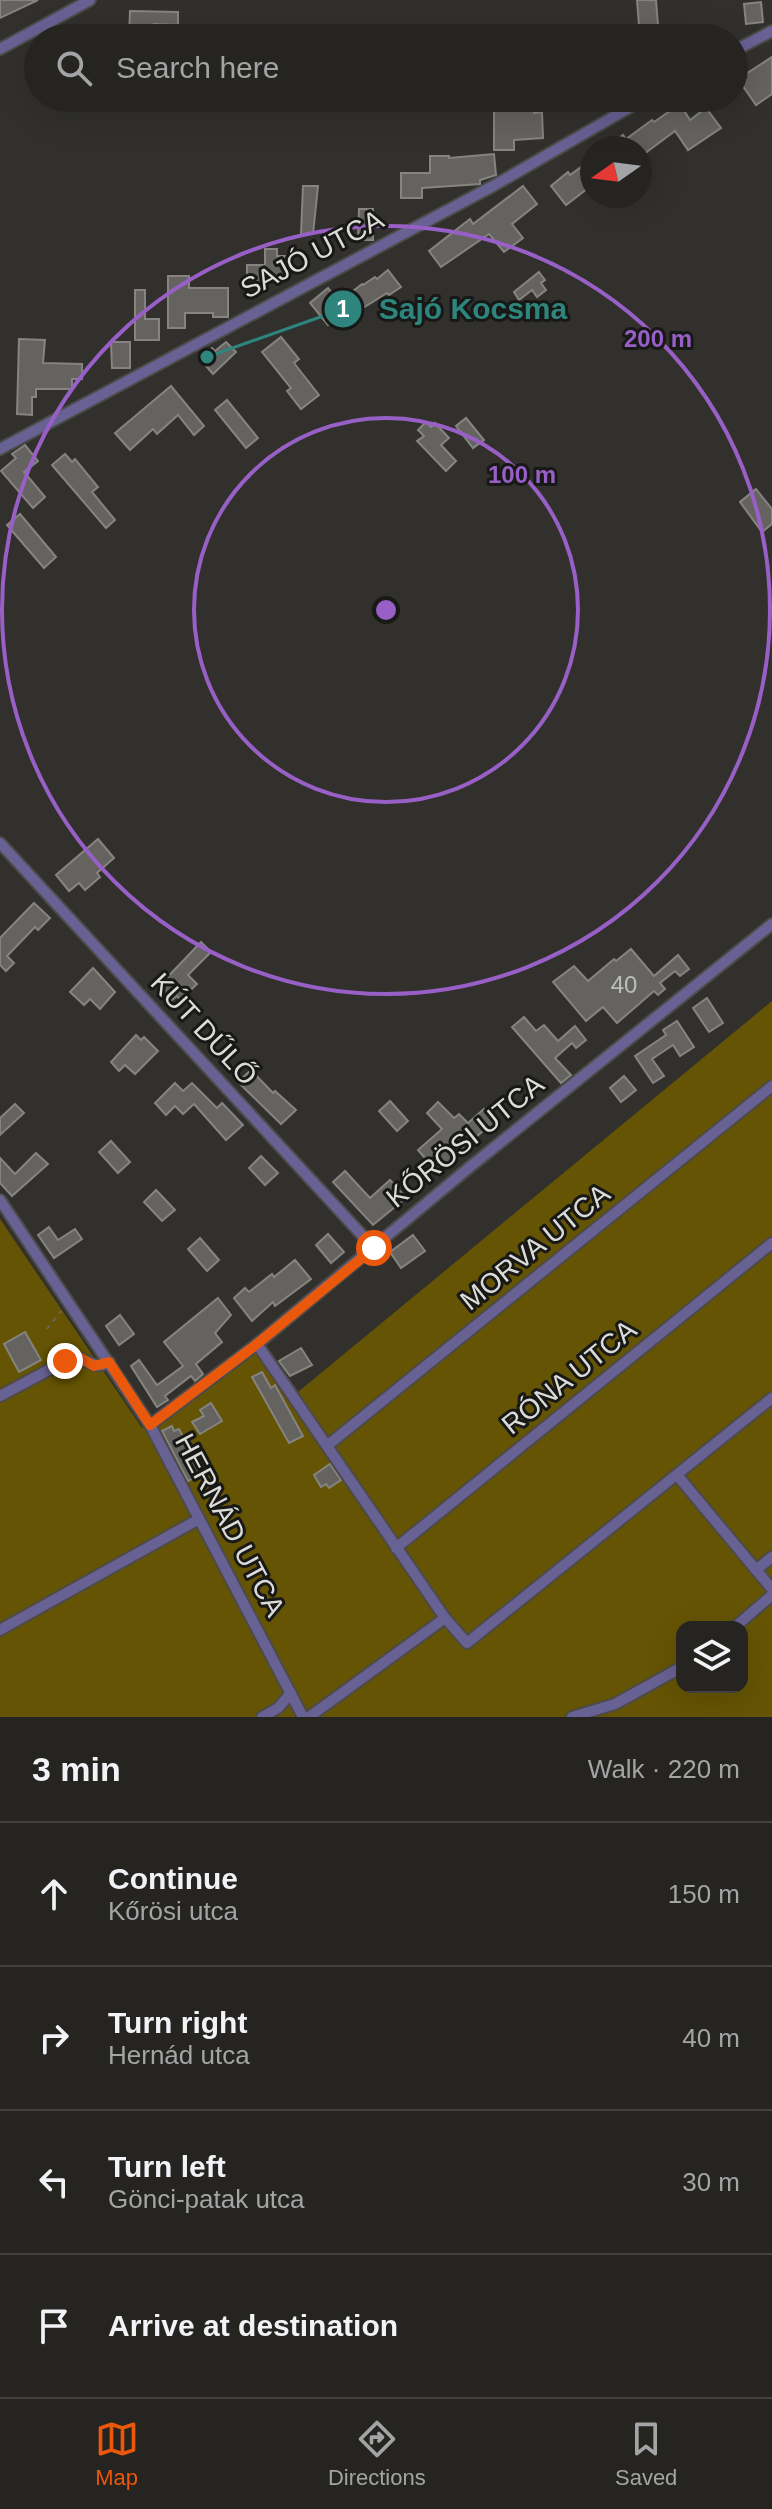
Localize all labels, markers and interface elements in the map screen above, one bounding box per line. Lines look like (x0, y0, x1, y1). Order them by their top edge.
search box (24, 24, 748, 112)
icon: search (52, 46, 96, 90)
text: Search here (116, 51, 279, 84)
north arrow (580, 136, 652, 208)
street label: SAJÓ UTCA (235, 203, 389, 305)
callout: Sajó Kocsma (323, 282, 583, 336)
text: Sajó Kocsma (379, 292, 568, 325)
text: 1 (336, 295, 350, 322)
text: 200 m (624, 325, 692, 352)
text: 100 m (488, 461, 556, 488)
centre of rings (372, 596, 400, 624)
street label: KÚT DŰLŐ (145, 967, 263, 1091)
house number: 40 (611, 971, 637, 998)
street label: KŐRÖSI UTCA (380, 1068, 550, 1214)
street label: MORVA UTCA (454, 1177, 616, 1316)
route start (356, 1230, 392, 1266)
street label: RÓNA UTCA (496, 1313, 642, 1440)
route end (47, 1343, 83, 1379)
street label: HERNÁD UTCA (169, 1428, 291, 1622)
map controls (676, 1621, 748, 1693)
button: layers (676, 1621, 748, 1693)
text: 3 min (32, 1750, 121, 1788)
text: Walk · 220 m (588, 1754, 740, 1784)
text: Continue (108, 1862, 238, 1895)
icon: ahead (32, 1872, 76, 1916)
text: 150 m (668, 1879, 740, 1909)
text: Kőrösi utca (108, 1896, 238, 1926)
text: Turn right (108, 2006, 247, 2039)
icon: right (32, 2016, 76, 2060)
text: 40 m (682, 2023, 740, 2053)
text: Hernád utca (108, 2040, 250, 2070)
text: Turn left (108, 2150, 226, 2183)
icon: left (32, 2160, 76, 2204)
text: 30 m (682, 2167, 740, 2197)
text: Gönci-patak utca (108, 2184, 305, 2214)
icon: arrive (32, 2304, 76, 2348)
text: Arrive at destination (108, 2309, 398, 2342)
tab: Map (95, 2417, 139, 2491)
tab: Directions (328, 2417, 426, 2491)
tab: Saved (615, 2417, 677, 2491)

